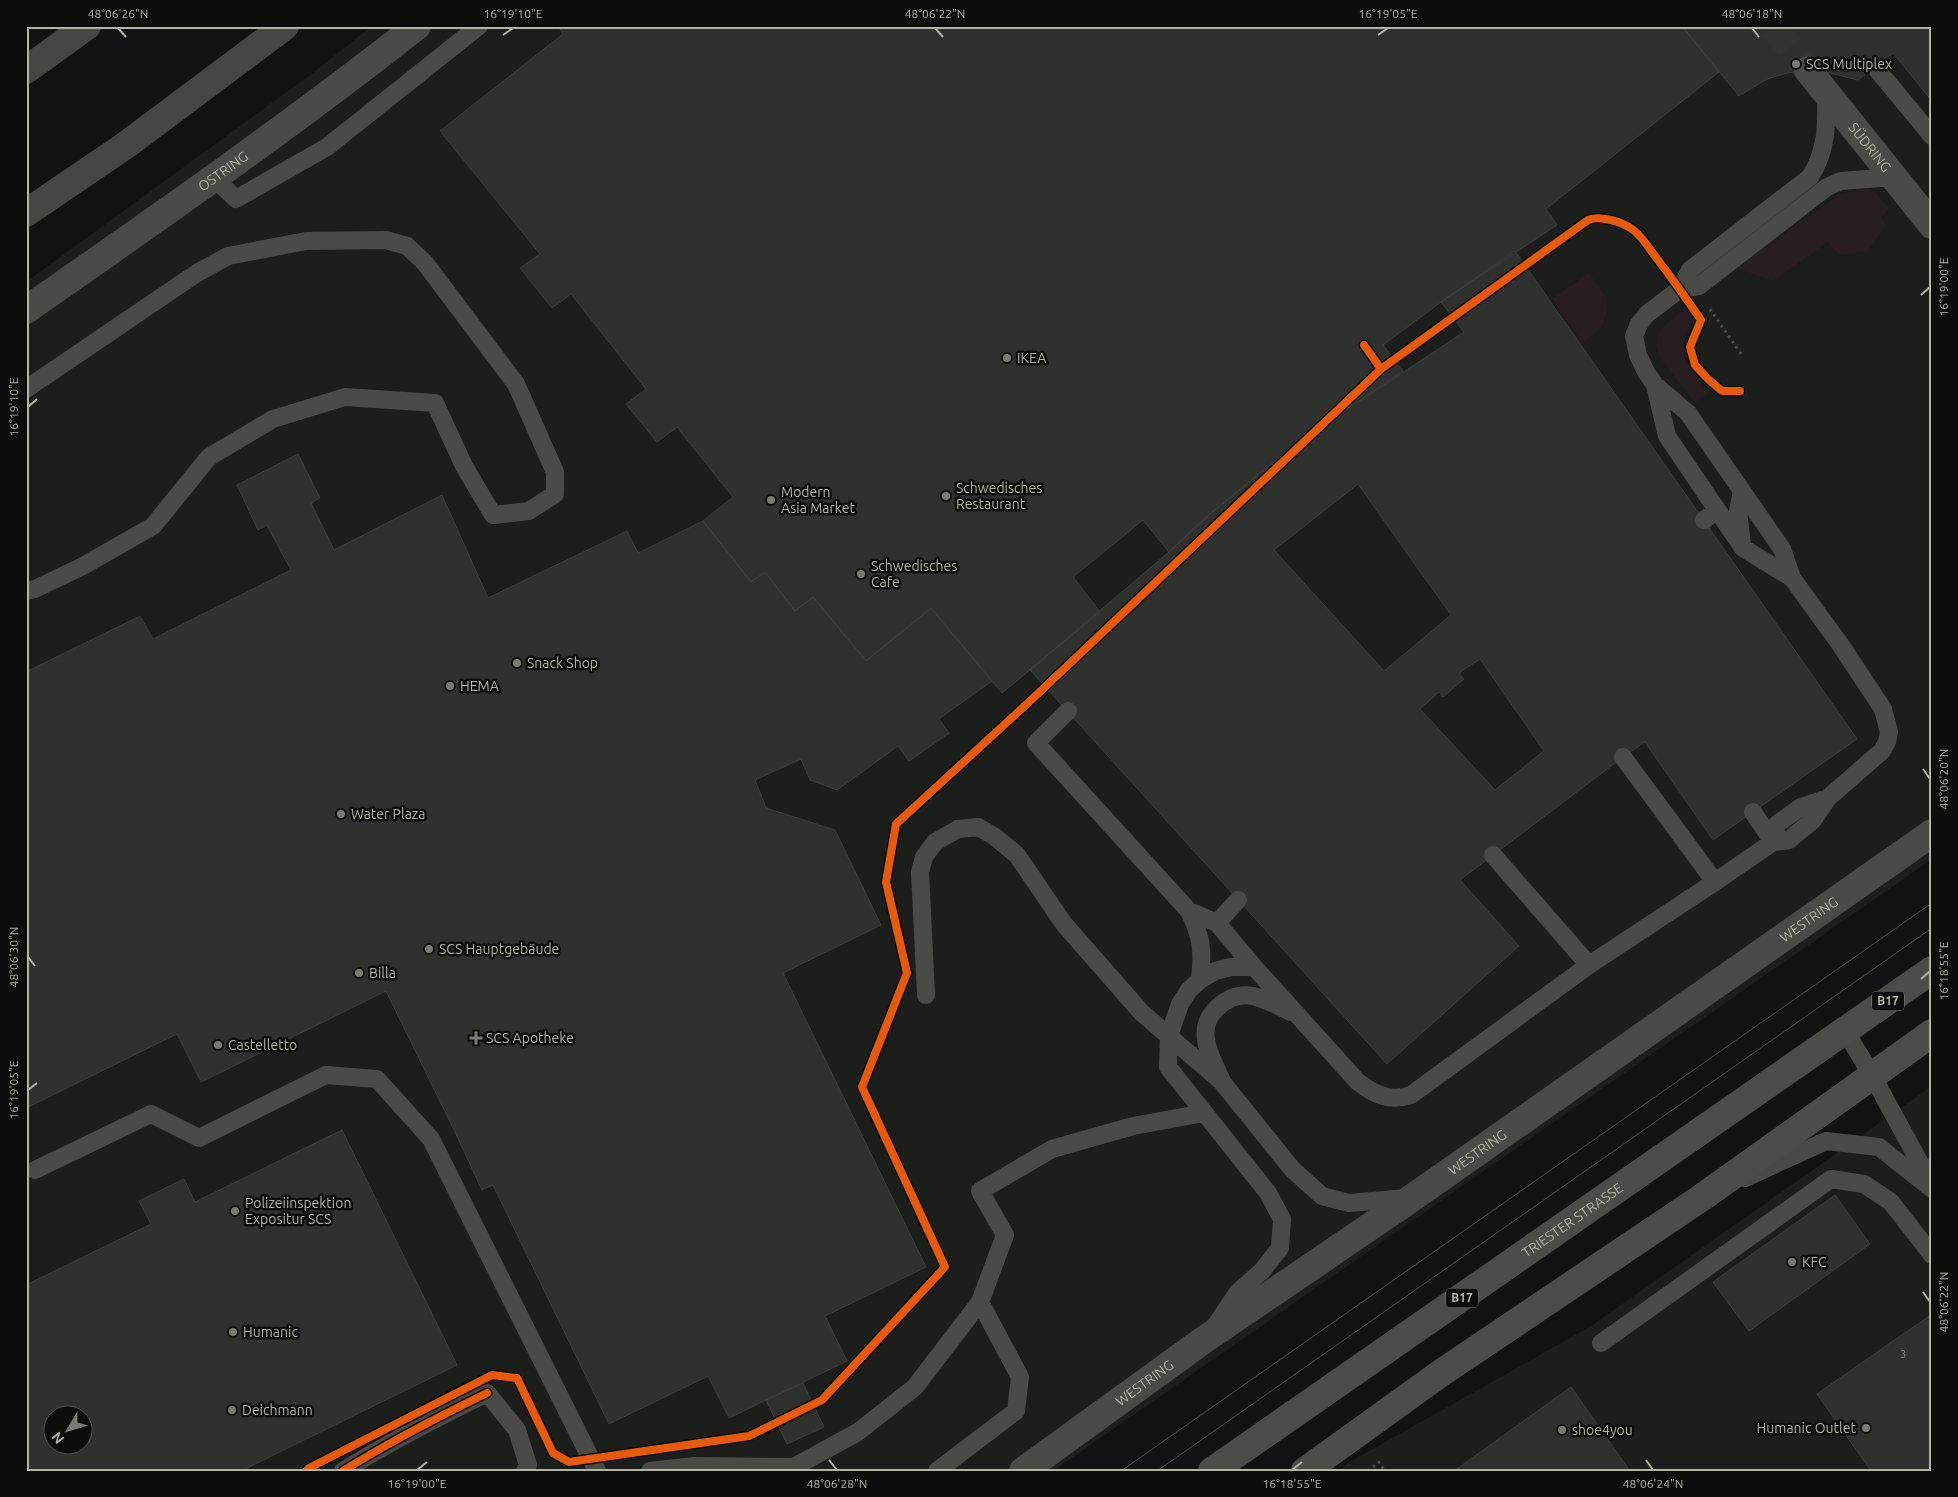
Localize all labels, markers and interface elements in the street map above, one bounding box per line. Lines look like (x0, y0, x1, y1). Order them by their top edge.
text: 48°06'26"N (88, 7, 148, 20)
text: 16°19'10"E (484, 7, 543, 20)
text: 48°06'22"N (905, 7, 965, 20)
text: 16°19'05"E (1359, 7, 1418, 20)
text: 48°06'18"N (1722, 7, 1782, 20)
place label: SCS Multiplex (1806, 56, 1892, 72)
marker: SCS Multiplex (1790, 58, 1802, 70)
street label: SÜDRING (1845, 119, 1894, 175)
street label: OSTRING (195, 148, 251, 195)
text: 16°19'00"E (1937, 257, 1950, 316)
place label: IKEA (1017, 350, 1046, 366)
marker: IKEA (1001, 352, 1013, 364)
text: 16°19'10"E (7, 377, 20, 436)
place label: Schwedisches Restaurant (956, 480, 1042, 512)
place label: Modern Asia Market (781, 484, 855, 516)
marker: Schwedisches Restaurant (940, 490, 952, 502)
marker: Modern Asia Market (765, 494, 777, 506)
place label: Schwedisches Cafe (871, 558, 957, 590)
marker: Schwedisches Cafe (855, 568, 867, 580)
place label: Snack Shop (527, 655, 598, 671)
marker: Snack Shop (511, 657, 523, 669)
place label: HEMA (460, 678, 499, 694)
marker: HEMA (444, 680, 456, 692)
text: 48°06'20"N (1937, 749, 1950, 809)
place label: Water Plaza (351, 806, 425, 822)
marker: Water Plaza (335, 808, 347, 820)
street label: WESTRING (1776, 894, 1841, 945)
text: 48°06'30"N (7, 927, 20, 987)
place label: SCS Hauptgebäude (439, 941, 559, 957)
text: 16°18'55"E (1937, 941, 1950, 1000)
marker: SCS Hauptgebäude (423, 943, 435, 955)
place label: Billa (369, 965, 396, 981)
marker: Billa (353, 967, 365, 979)
road number: B17 (1872, 991, 1904, 1010)
place label: SCS Apotheke (486, 1030, 574, 1046)
marker: SCS Apotheke (470, 1032, 482, 1044)
place label: Castelletto (228, 1037, 297, 1053)
marker: Castelletto (212, 1039, 224, 1051)
text: 16°19'05"E (7, 1060, 20, 1119)
street label: WESTRING (1445, 1126, 1509, 1178)
street label: TRIESTER STRASSE (1519, 1180, 1626, 1261)
place label: Polizeiinspektion Expositur SCS (245, 1195, 351, 1227)
marker: Polizeiinspektion Expositur SCS (229, 1205, 241, 1217)
place label: KFC (1802, 1254, 1827, 1270)
marker: KFC (1786, 1256, 1798, 1268)
text: 48°06'22"N (1937, 1272, 1950, 1332)
road number: B17 (1446, 1289, 1478, 1308)
place label: Humanic (243, 1324, 298, 1340)
marker: Humanic (227, 1326, 239, 1338)
house number: 3 (1900, 1348, 1906, 1360)
street label: WESTRING (1112, 1357, 1176, 1409)
place label: Deichmann (242, 1402, 313, 1418)
north arrow (42, 1404, 92, 1454)
marker: Deichmann (226, 1404, 238, 1416)
place label: Humanic Outlet (1757, 1420, 1856, 1436)
place label: shoe4you (1572, 1422, 1633, 1438)
marker: Humanic Outlet (1860, 1422, 1872, 1434)
marker: shoe4you (1556, 1424, 1568, 1436)
text: N (48, 1429, 67, 1447)
text: 16°19'00"E (388, 1477, 447, 1490)
text: 48°06'28"N (807, 1477, 867, 1490)
text: 16°18'55"E (1263, 1477, 1322, 1490)
text: 48°06'24"N (1623, 1477, 1683, 1490)

